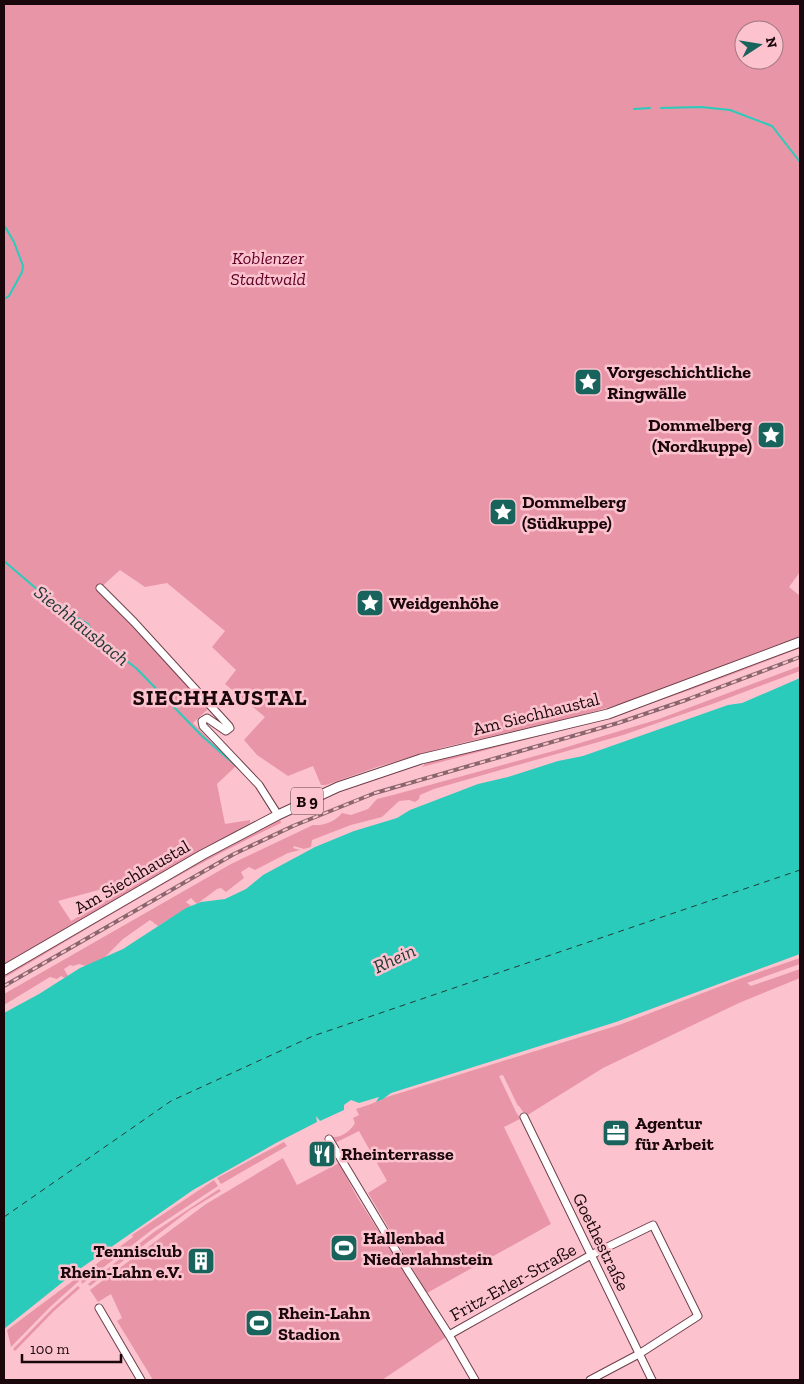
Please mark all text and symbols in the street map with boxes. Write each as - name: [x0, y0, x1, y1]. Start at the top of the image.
- north arrow: [734, 20, 784, 70]
- text: N: [762, 35, 781, 50]
- park label: Koblenzer Stadtwald: [230, 247, 306, 290]
- place label: Vorgeschichtliche Ringwälle: [607, 361, 751, 404]
- place icon: Vorgeschichtliche Ringwälle: [573, 367, 603, 397]
- place label: Dommelberg (Nordkuppe): [648, 414, 752, 457]
- place icon: Dommelberg (Nordkuppe): [756, 420, 786, 450]
- place label: Dommelberg (Südkuppe): [522, 491, 626, 534]
- place icon: Dommelberg (Südkuppe): [488, 497, 518, 527]
- water label: Siechhausbach: [30, 580, 134, 671]
- place icon: Weidgenhöhe: [355, 588, 385, 618]
- place label: Weidgenhöhe: [389, 592, 499, 614]
- district label: SIECHHAUSTAL: [132, 684, 308, 711]
- street label: Am Siechhaustal: [470, 688, 602, 740]
- road number: B 9: [291, 788, 323, 814]
- street label: Am Siechhaustal: [70, 835, 194, 919]
- water label: Rhein: [369, 939, 419, 978]
- place label: Agentur für Arbeit: [635, 1112, 715, 1155]
- office icon: Agentur für Arbeit: [601, 1118, 631, 1148]
- restaurant icon: Rheinterrasse: [307, 1139, 337, 1169]
- place label: Rheinterrasse: [341, 1143, 454, 1165]
- street label: Goethestraße: [568, 1189, 634, 1295]
- place label: Hallenbad Niederlahnstein: [363, 1227, 493, 1270]
- sports icon: Hallenbad Niederlahnstein: [329, 1233, 359, 1263]
- street label: Fritz-Erler-Straße: [446, 1238, 580, 1326]
- place label: Tennisclub Rhein-Lahn e.V.: [60, 1240, 182, 1283]
- building icon: Tennisclub Rhein-Lahn e.V.: [186, 1246, 216, 1276]
- place label: Rhein-Lahn Stadion: [278, 1302, 371, 1345]
- sports icon: Rhein-Lahn Stadion: [244, 1308, 274, 1338]
- scale bar: [22, 1332, 121, 1364]
- text: 100 m: [30, 1340, 69, 1358]

